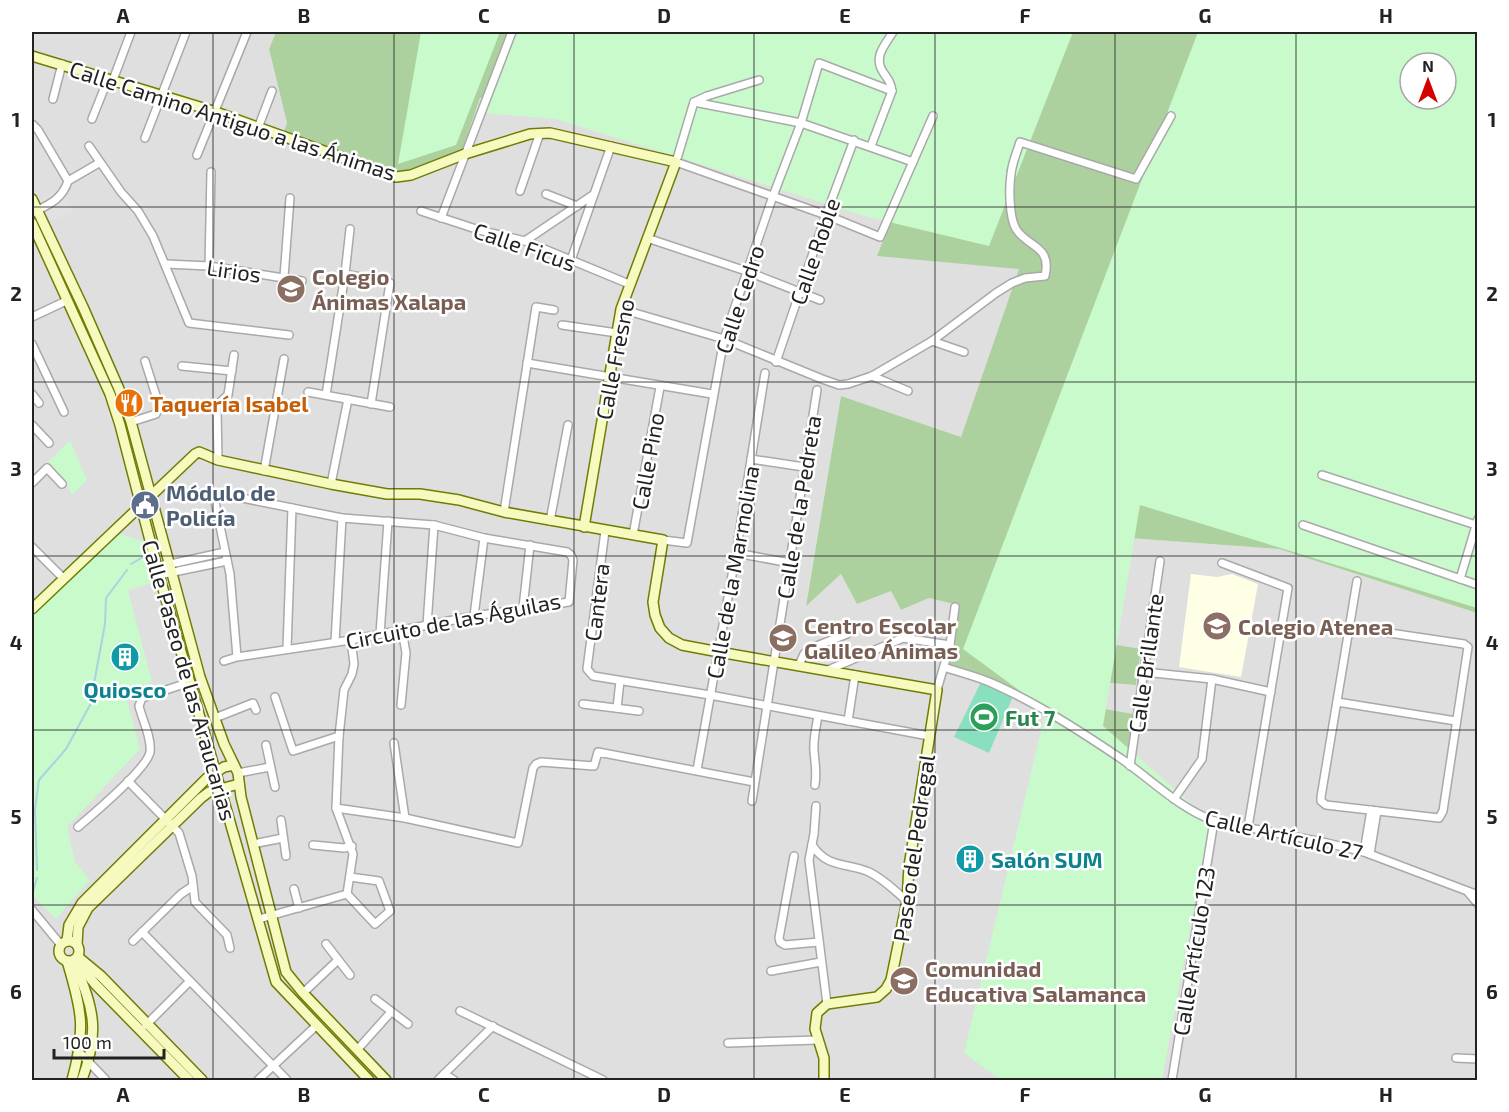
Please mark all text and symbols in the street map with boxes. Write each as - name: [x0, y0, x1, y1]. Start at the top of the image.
- text: A: [116, 3, 130, 27]
- text: B: [298, 3, 310, 27]
- text: C: [478, 3, 490, 27]
- text: D: [657, 3, 671, 27]
- text: E: [839, 3, 851, 27]
- text: F: [1019, 3, 1031, 27]
- text: G: [1199, 3, 1211, 27]
- text: H: [1379, 3, 1393, 27]
- north arrow: [1398, 51, 1458, 111]
- street label: Calle Camino Antiguo a las Ánimas: [67, 55, 399, 185]
- text: N: [1422, 56, 1434, 75]
- text: 1: [12, 107, 20, 131]
- text: 1: [1488, 107, 1496, 131]
- street label: Calle Roble: [784, 194, 844, 308]
- street label: Calle Ficus: [471, 216, 579, 276]
- street label: Calle Cedro: [709, 242, 769, 356]
- street label: Lirios: [205, 253, 263, 287]
- place label: Colegio Ánimas Xalapa: [312, 263, 466, 314]
- school or university icon: Colegio Ánimas Xalapa: [275, 273, 307, 305]
- text: 2: [10, 281, 22, 305]
- text: 2: [1486, 281, 1498, 305]
- street label: Calle Fresno: [590, 296, 638, 422]
- restaurant icon: Taquería Isabel: [113, 387, 145, 419]
- place label: Taquería Isabel: [150, 390, 309, 416]
- street label: Calle Pino: [626, 410, 668, 512]
- street label: Calle de la Pedreta: [771, 413, 825, 601]
- text: 3: [10, 456, 22, 480]
- text: 3: [1486, 456, 1498, 480]
- street label: Calle de la Marmolina: [700, 463, 764, 681]
- place label: Módulo de Policía: [166, 479, 276, 530]
- public building icon: Módulo de Policía: [129, 489, 161, 521]
- street label: Calle Paseo de las Araucarias: [137, 537, 243, 823]
- street label: Cantera: [578, 561, 614, 643]
- street label: Circuito de las Águilas: [343, 586, 563, 654]
- street label: Calle Brillante: [1122, 592, 1168, 734]
- school or university icon: Colegio Atenea: [1201, 610, 1233, 642]
- place label: Centro Escolar Galileo Ánimas: [804, 612, 958, 663]
- place label: Colegio Atenea: [1238, 613, 1393, 639]
- school or university icon: Centro Escolar Galileo Ánimas: [767, 622, 799, 654]
- text: 4: [10, 630, 23, 654]
- text: 4: [1486, 630, 1499, 654]
- building icon: Quiosco: [109, 641, 141, 673]
- place label: Quiosco: [84, 676, 166, 703]
- sports icon: Fut 7: [968, 701, 1000, 733]
- place label: Fut 7: [1005, 704, 1056, 730]
- street label: Paseo del Pedregal: [887, 752, 939, 943]
- street label: Calle Artículo 27: [1203, 803, 1365, 865]
- text: 5: [10, 804, 22, 828]
- text: 5: [1486, 804, 1498, 828]
- building icon: Salón SUM: [954, 843, 986, 875]
- place label: Salón SUM: [991, 846, 1103, 872]
- street label: Calle Artículo 123: [1167, 865, 1219, 1037]
- place label: Comunidad Educativa Salamanca: [925, 955, 1146, 1006]
- school or university icon: Comunidad Educativa Salamanca: [888, 965, 920, 997]
- text: 6: [10, 979, 22, 1003]
- text: 6: [1486, 979, 1498, 1003]
- scale bar: [54, 1022, 164, 1060]
- text: 100 m: [63, 1031, 112, 1053]
- text: A: [116, 1082, 130, 1106]
- text: B: [298, 1082, 310, 1106]
- text: C: [478, 1082, 490, 1106]
- text: D: [657, 1082, 671, 1106]
- text: E: [839, 1082, 851, 1106]
- text: F: [1019, 1082, 1031, 1106]
- text: G: [1199, 1082, 1211, 1106]
- text: H: [1379, 1082, 1393, 1106]

